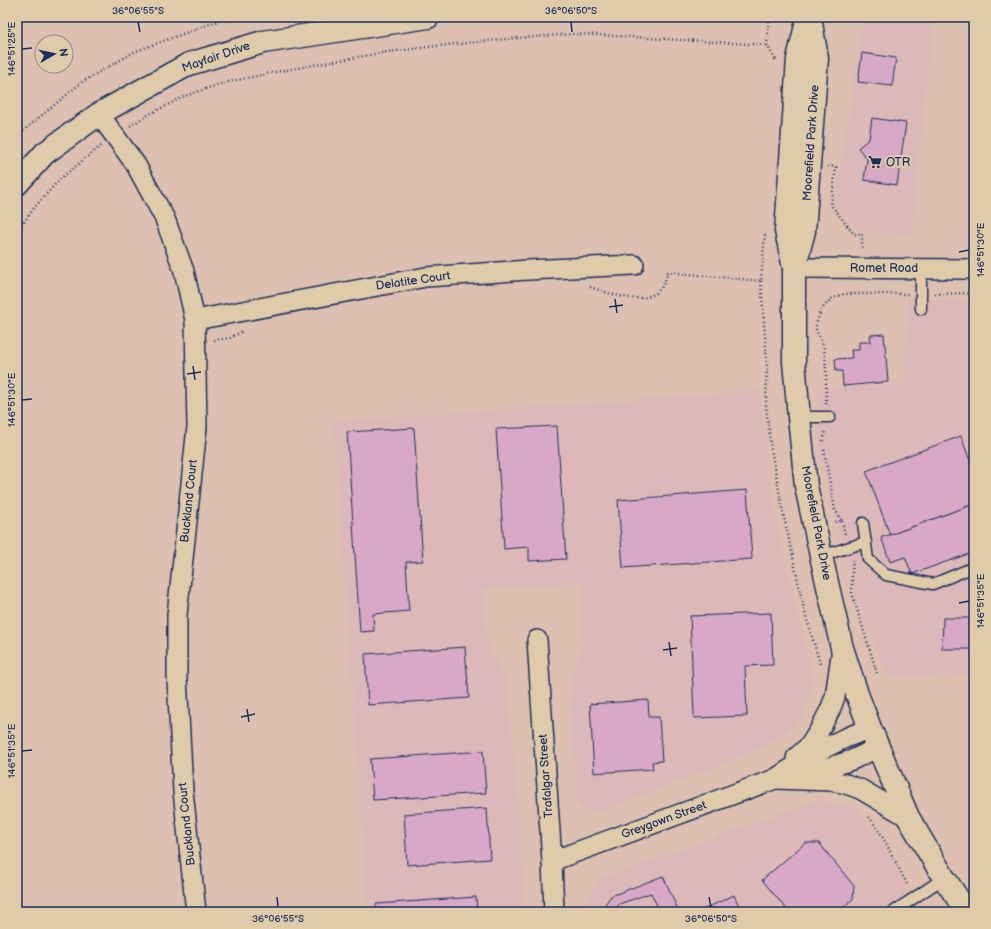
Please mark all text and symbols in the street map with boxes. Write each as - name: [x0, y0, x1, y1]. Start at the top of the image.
- text: 36°06'55"S: [112, 5, 164, 17]
- text: 36°06'50"S: [545, 5, 597, 17]
- text: 146°51'25"E: [6, 21, 18, 76]
- north arrow: [34, 34, 74, 74]
- street label: Mayfair Drive: [180, 38, 252, 76]
- text: N: [56, 47, 70, 58]
- street label: Moorefield Park Drive: [799, 84, 823, 202]
- supermarket icon: OTR: [867, 154, 883, 170]
- place label: OTR: [886, 155, 911, 170]
- text: 146°51'30"E: [975, 222, 987, 277]
- street label: Romet Road: [850, 261, 918, 276]
- street label: Delatite Court: [375, 268, 452, 294]
- text: 146°51'30"E: [6, 372, 18, 427]
- street label: Buckland Court: [177, 458, 201, 543]
- street label: Moorefield Park Drive: [798, 464, 834, 582]
- text: 146°51'35"E: [975, 573, 987, 628]
- text: 146°51'35"E: [6, 723, 18, 778]
- street label: Trafalgar Street: [536, 733, 556, 819]
- street label: Buckland Court: [175, 781, 199, 866]
- street label: Greygown Street: [619, 798, 709, 842]
- text: 36°06'55"S: [252, 913, 304, 925]
- text: 36°06'50"S: [685, 913, 737, 925]

